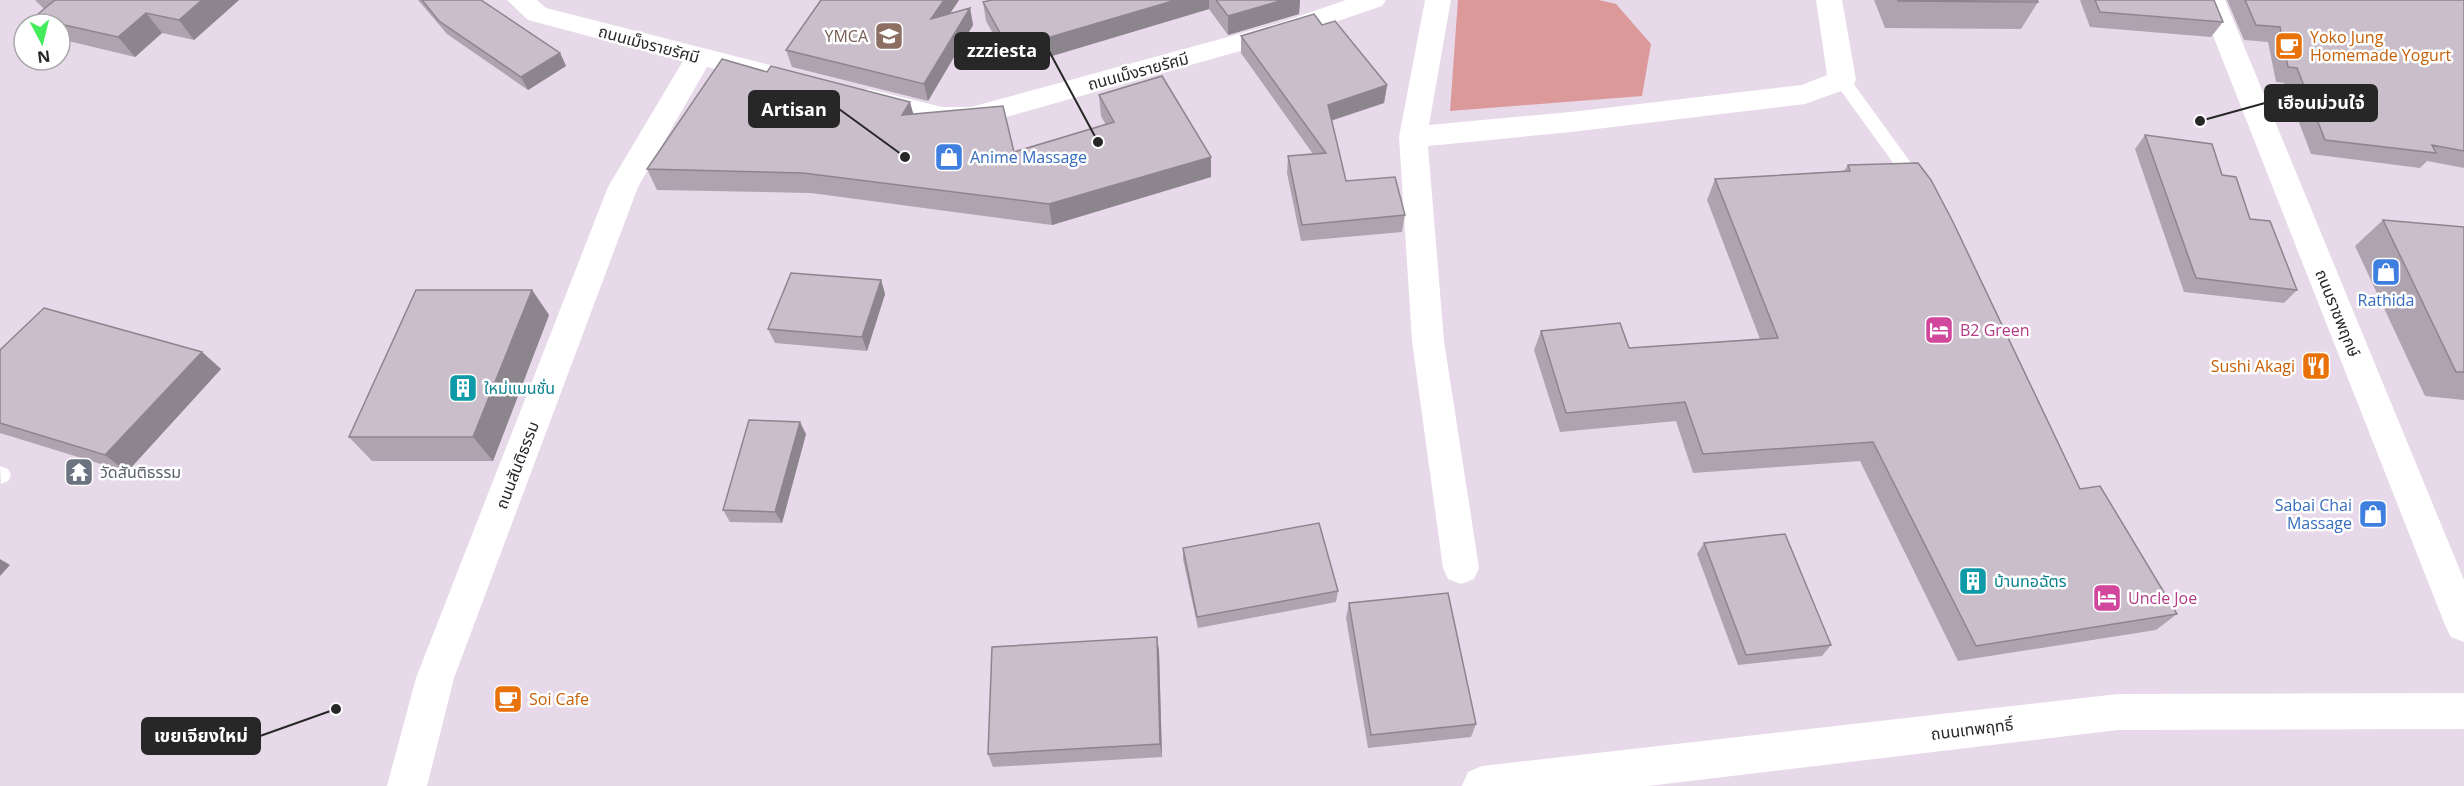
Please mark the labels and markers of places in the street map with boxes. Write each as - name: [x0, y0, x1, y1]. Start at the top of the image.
- school or university icon: YMCA: [873, 20, 905, 52]
- place label: YMCA: [824, 25, 869, 47]
- place label: Yoko Jung Homemade Yogurt: [2310, 26, 2451, 66]
- cafe icon: Yoko Jung Homemade Yogurt: [2273, 30, 2305, 62]
- callout: zzziesta: [955, 33, 1049, 69]
- callout: เฮือนม่วนใจ๋: [2265, 85, 2377, 121]
- callout: Artisan: [749, 91, 839, 127]
- shop icon: Anime Massage: [933, 141, 965, 173]
- place label: Anime Massage: [970, 146, 1087, 168]
- shop icon: Rathida: [2370, 256, 2402, 288]
- place label: Rathida: [2358, 289, 2415, 311]
- hotel icon: B2 Green: [1923, 314, 1955, 346]
- place label: B2 Green: [1960, 319, 2030, 341]
- restaurant icon: Sushi Akagi: [2300, 350, 2332, 382]
- place label: Sushi Akagi: [2211, 355, 2295, 377]
- building icon: ใหม่แมนชั่น: [447, 372, 479, 404]
- place label: ใหม่แมนชั่น: [484, 377, 555, 399]
- temple icon: วัดสันติธรรม: [63, 456, 95, 488]
- place label: วัดสันติธรรม: [100, 461, 181, 483]
- place label: Sabai Chai Massage: [2275, 494, 2352, 534]
- shop icon: Sabai Chai Massage: [2357, 498, 2389, 530]
- building icon: บ้านทอฉัตร: [1957, 565, 1989, 597]
- place label: บ้านทอฉัตร: [1994, 570, 2067, 592]
- hotel icon: Uncle Joe: [2091, 582, 2123, 614]
- place label: Uncle Joe: [2128, 587, 2197, 609]
- cafe icon: Soi Cafe: [492, 683, 524, 715]
- place label: Soi Cafe: [529, 688, 589, 710]
- callout: เขยเจียงใหม่: [142, 718, 260, 754]

